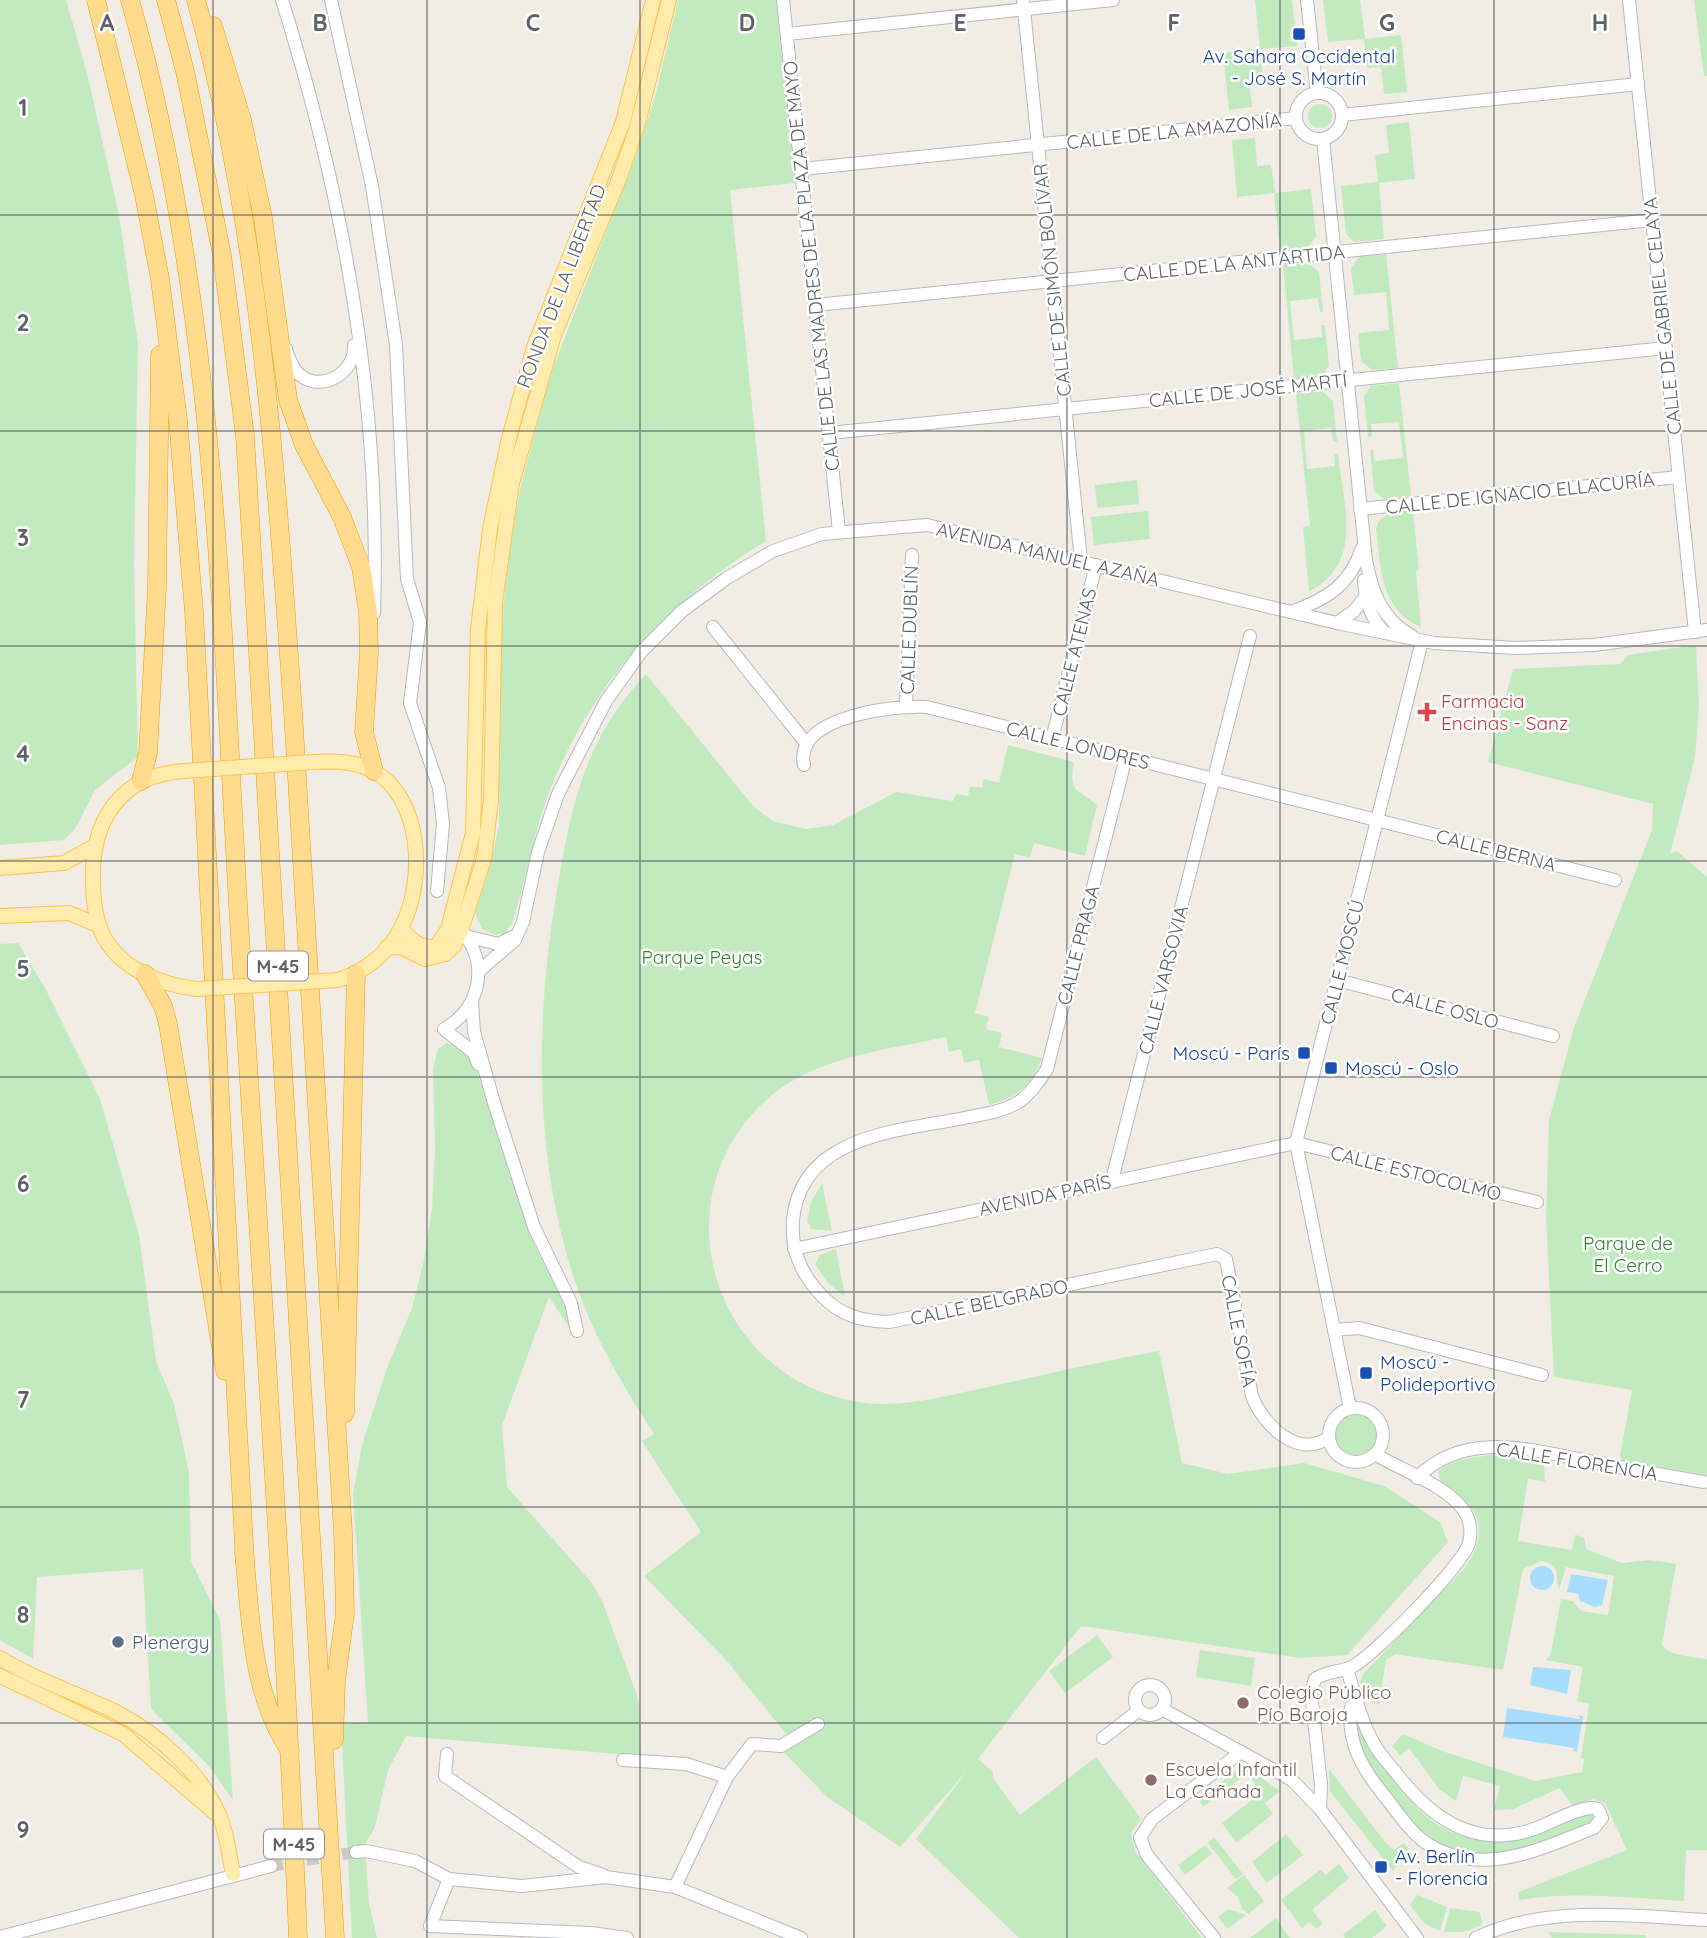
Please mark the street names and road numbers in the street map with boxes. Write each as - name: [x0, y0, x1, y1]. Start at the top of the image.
- street label: CALLE DE LAS MADRES DE LA PLAZA DE MAYO: [778, 60, 844, 472]
- street label: CALLE DE LA AMAZONÍA: [1065, 108, 1283, 154]
- street label: CALLE DE SIMÓN BOLÍVAR: [1028, 162, 1076, 398]
- street label: RONDA DE LA LIBERTAD: [511, 181, 611, 391]
- street label: CALLE DE GABRIEL CELAYA: [1638, 196, 1686, 436]
- street label: CALLE DE LA ANTÁRTIDA: [1122, 239, 1346, 287]
- street label: CALLE DE JOSÉ MARTÍ: [1148, 368, 1350, 412]
- street label: CALLE DE IGNACIO ELLACURÍA: [1384, 467, 1656, 519]
- street label: AVENIDA MANUEL AZAÑA: [934, 517, 1162, 591]
- street label: CALLE DUBLÍN: [895, 565, 923, 695]
- street label: CALLE ATENAS: [1046, 585, 1102, 719]
- street label: CALLE LONDRES: [1004, 716, 1152, 774]
- street label: CALLE BERNA: [1433, 823, 1559, 877]
- street label: CALLE PRAGA: [1052, 883, 1104, 1007]
- street label: CALLE MOSCÚ: [1315, 897, 1369, 1027]
- street label: CALLE VARSOVIA: [1133, 903, 1193, 1057]
- road number: M-45: [248, 951, 308, 981]
- street label: CALLE OSLO: [1388, 982, 1502, 1034]
- street label: CALLE ESTOCOLMO: [1328, 1140, 1504, 1206]
- street label: AVENIDA PARÍS: [977, 1169, 1113, 1221]
- street label: CALLE SOFÍA: [1216, 1273, 1262, 1389]
- street label: CALLE BELGRADO: [908, 1274, 1070, 1330]
- street label: CALLE FLORENCIA: [1495, 1436, 1659, 1486]
- road number: M-45: [264, 1830, 324, 1858]

